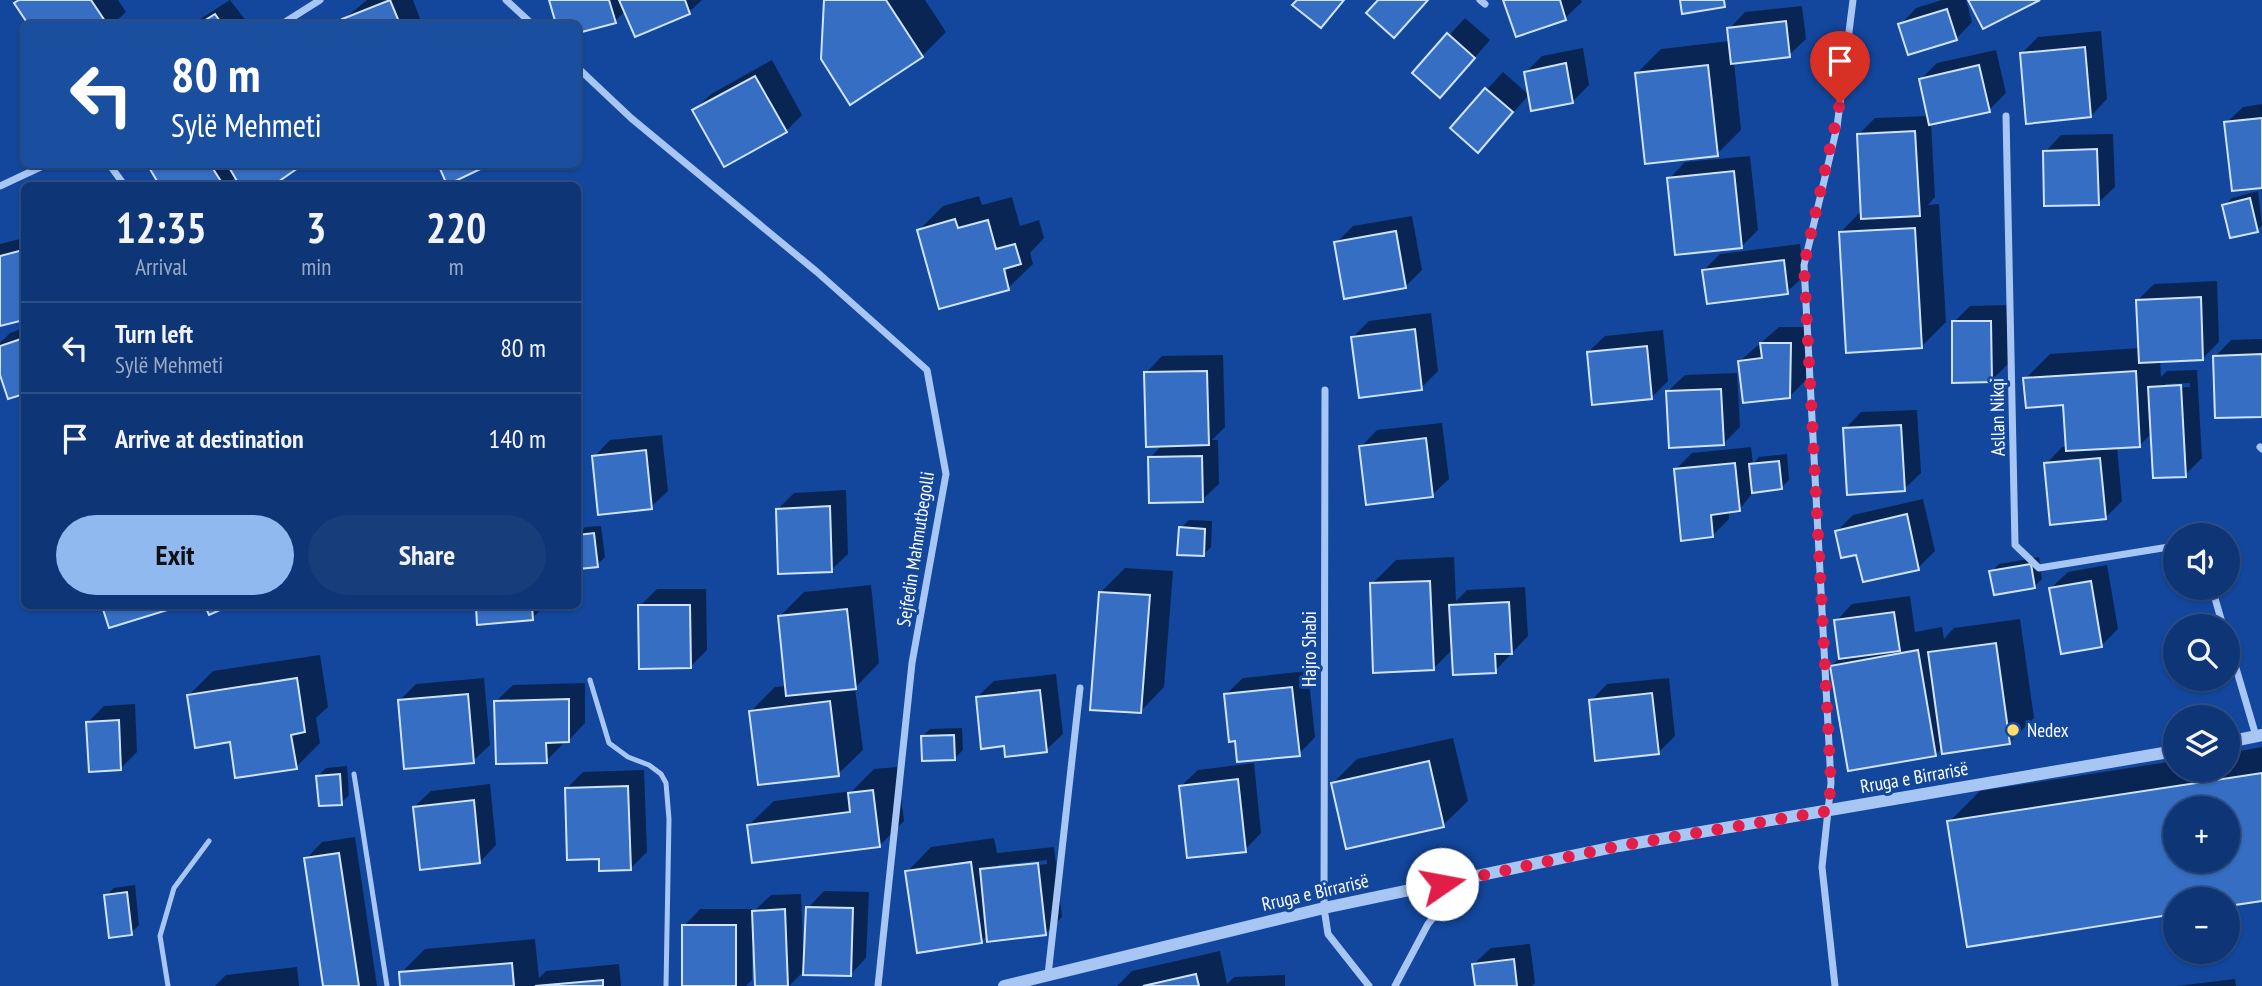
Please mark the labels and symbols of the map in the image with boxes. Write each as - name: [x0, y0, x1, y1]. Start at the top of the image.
- pin: [1810, 31, 1870, 103]
- street label: Asllan Nikqi: [1984, 378, 2010, 456]
- street label: Sejfedin Mahmutbegolli: [891, 470, 939, 628]
- street label: Hajro Shabi: [1297, 611, 1321, 687]
- place label: Nedex: [2027, 718, 2069, 742]
- marker: Nedex: [2005, 722, 2021, 738]
- street label: Rruga e Birrarisë: [1858, 756, 1970, 798]
- position arrow: [1405, 847, 1479, 921]
- street label: Rruga e Birrarisë: [1259, 868, 1371, 916]

